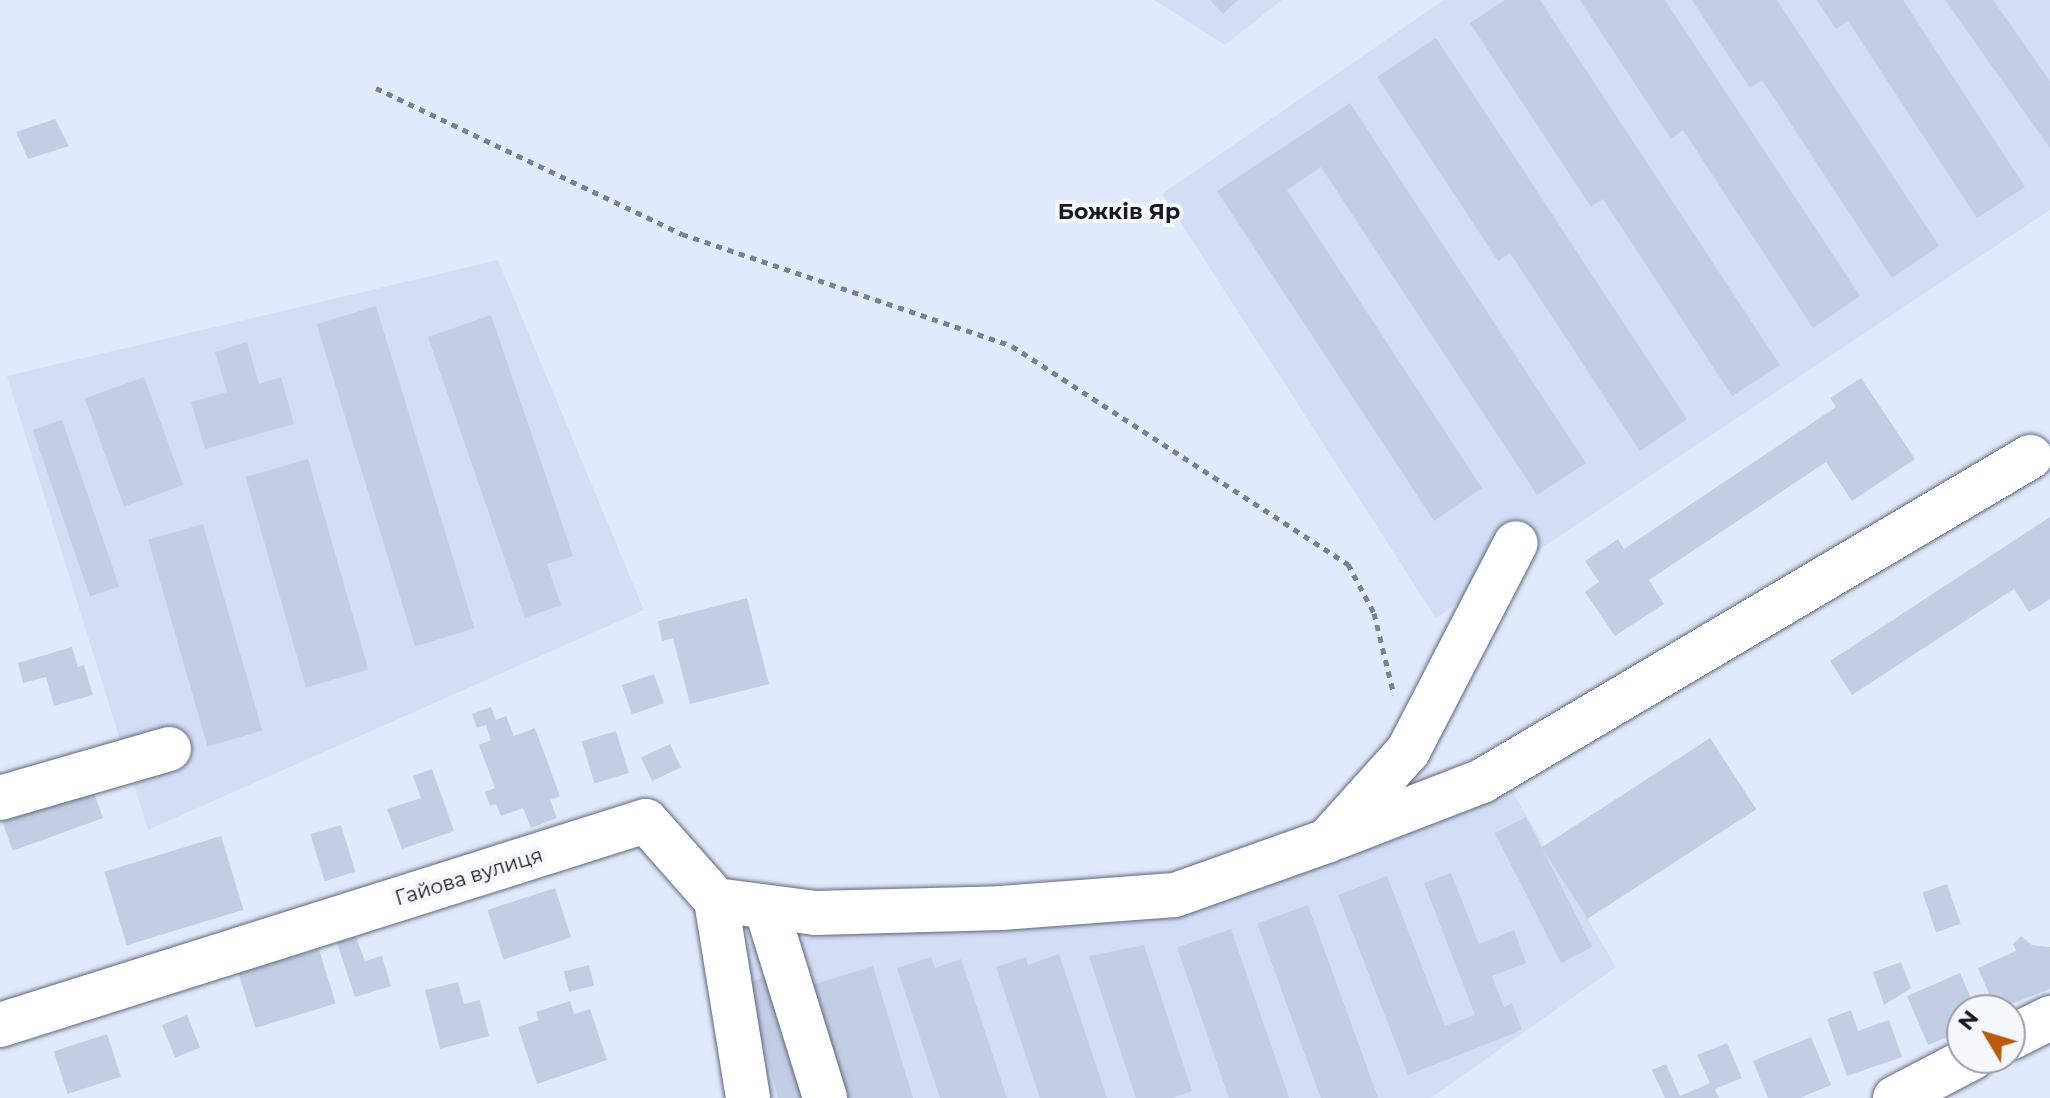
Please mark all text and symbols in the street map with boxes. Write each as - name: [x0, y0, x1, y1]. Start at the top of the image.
- district label: Божків Яр: [1058, 199, 1180, 225]
- street label: Гайова вулиця: [392, 843, 546, 911]
- north arrow: [1946, 994, 2026, 1074]
- text: N: [1952, 1005, 1984, 1035]

